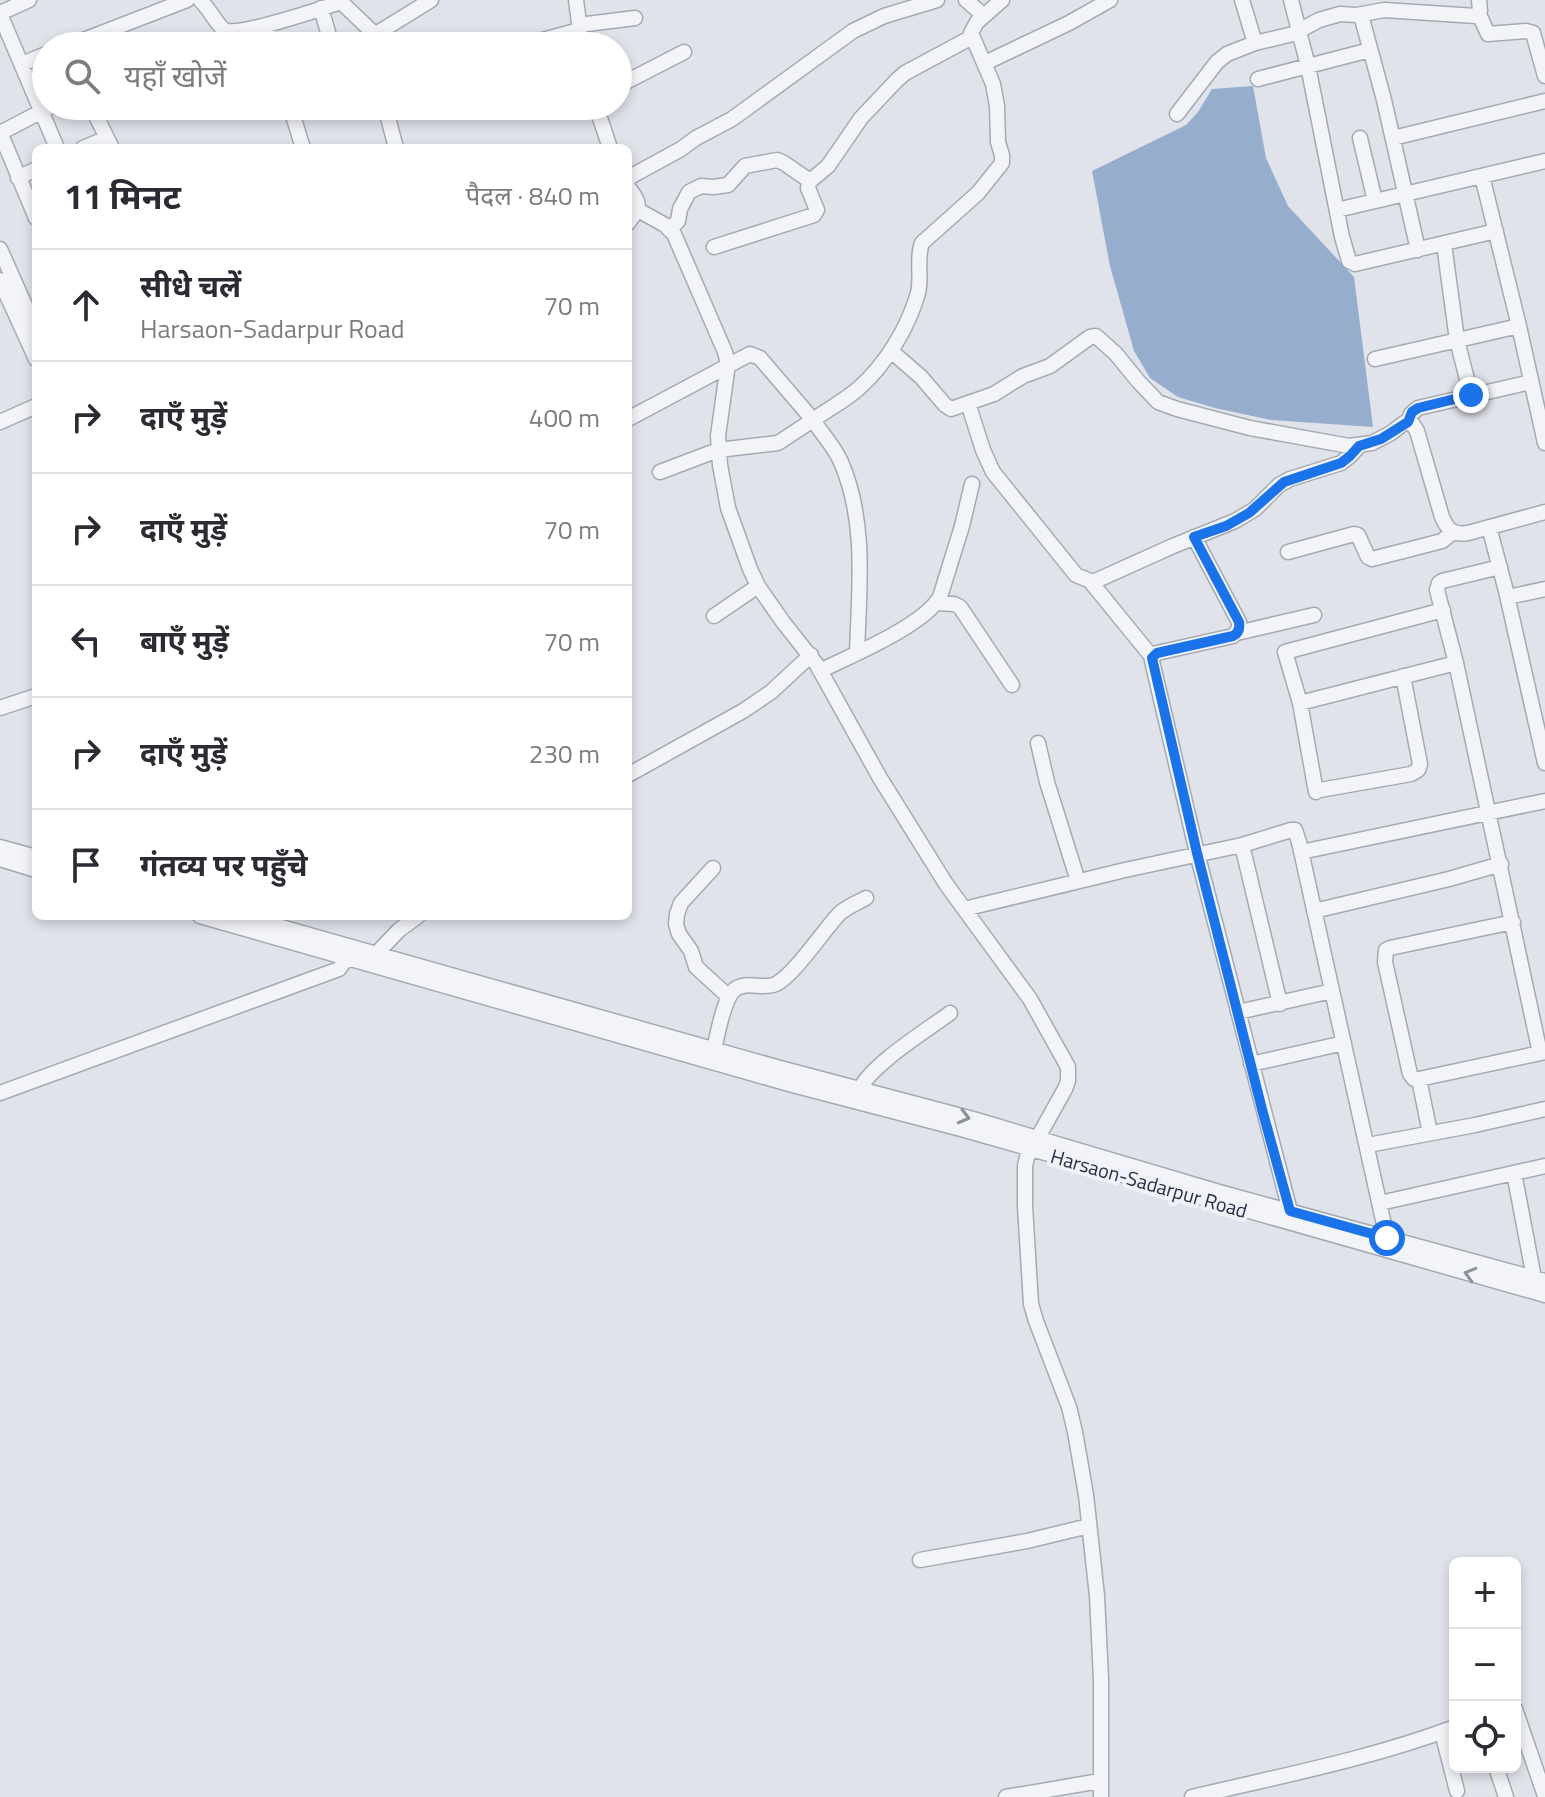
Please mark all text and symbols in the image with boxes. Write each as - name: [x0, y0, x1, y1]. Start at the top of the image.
- search box: [32, 32, 632, 120]
- text: यहाँ खोजें: [124, 53, 226, 99]
- icon: search: [60, 54, 104, 98]
- text: 11 मिनट: [64, 170, 181, 222]
- text: पैदल · 840 m: [466, 176, 600, 215]
- text: सीधे चलें: [140, 263, 241, 309]
- icon: ahead: [64, 283, 108, 327]
- text: 70 m: [543, 286, 600, 325]
- text: Harsaon-Sadarpur Road: [140, 309, 404, 348]
- route end: [1453, 377, 1489, 413]
- text: दाएँ मुड़ें: [140, 394, 227, 440]
- icon: right: [64, 395, 108, 439]
- text: 400 m: [529, 398, 600, 437]
- text: दाएँ मुड़ें: [140, 506, 227, 552]
- icon: right: [64, 507, 108, 551]
- text: 70 m: [543, 510, 600, 549]
- text: बाएँ मुड़ें: [140, 618, 229, 664]
- icon: left: [64, 619, 108, 663]
- text: 70 m: [543, 622, 600, 661]
- text: दाएँ मुड़ें: [140, 730, 227, 776]
- icon: right: [64, 731, 108, 775]
- text: 230 m: [529, 734, 600, 773]
- text: गंतव्य पर पहुँचे: [140, 842, 307, 888]
- icon: arrive: [64, 843, 108, 887]
- one-way arrow: [957, 1107, 971, 1124]
- street label: Harsaon-Sadarpur Road: [1047, 1140, 1251, 1226]
- route start: [1369, 1220, 1405, 1256]
- one-way arrow: [1463, 1267, 1477, 1283]
- map controls: [1449, 1557, 1521, 1773]
- button: +: [1449, 1557, 1521, 1629]
- button: −: [1449, 1629, 1521, 1701]
- button: locate: [1449, 1701, 1521, 1773]

